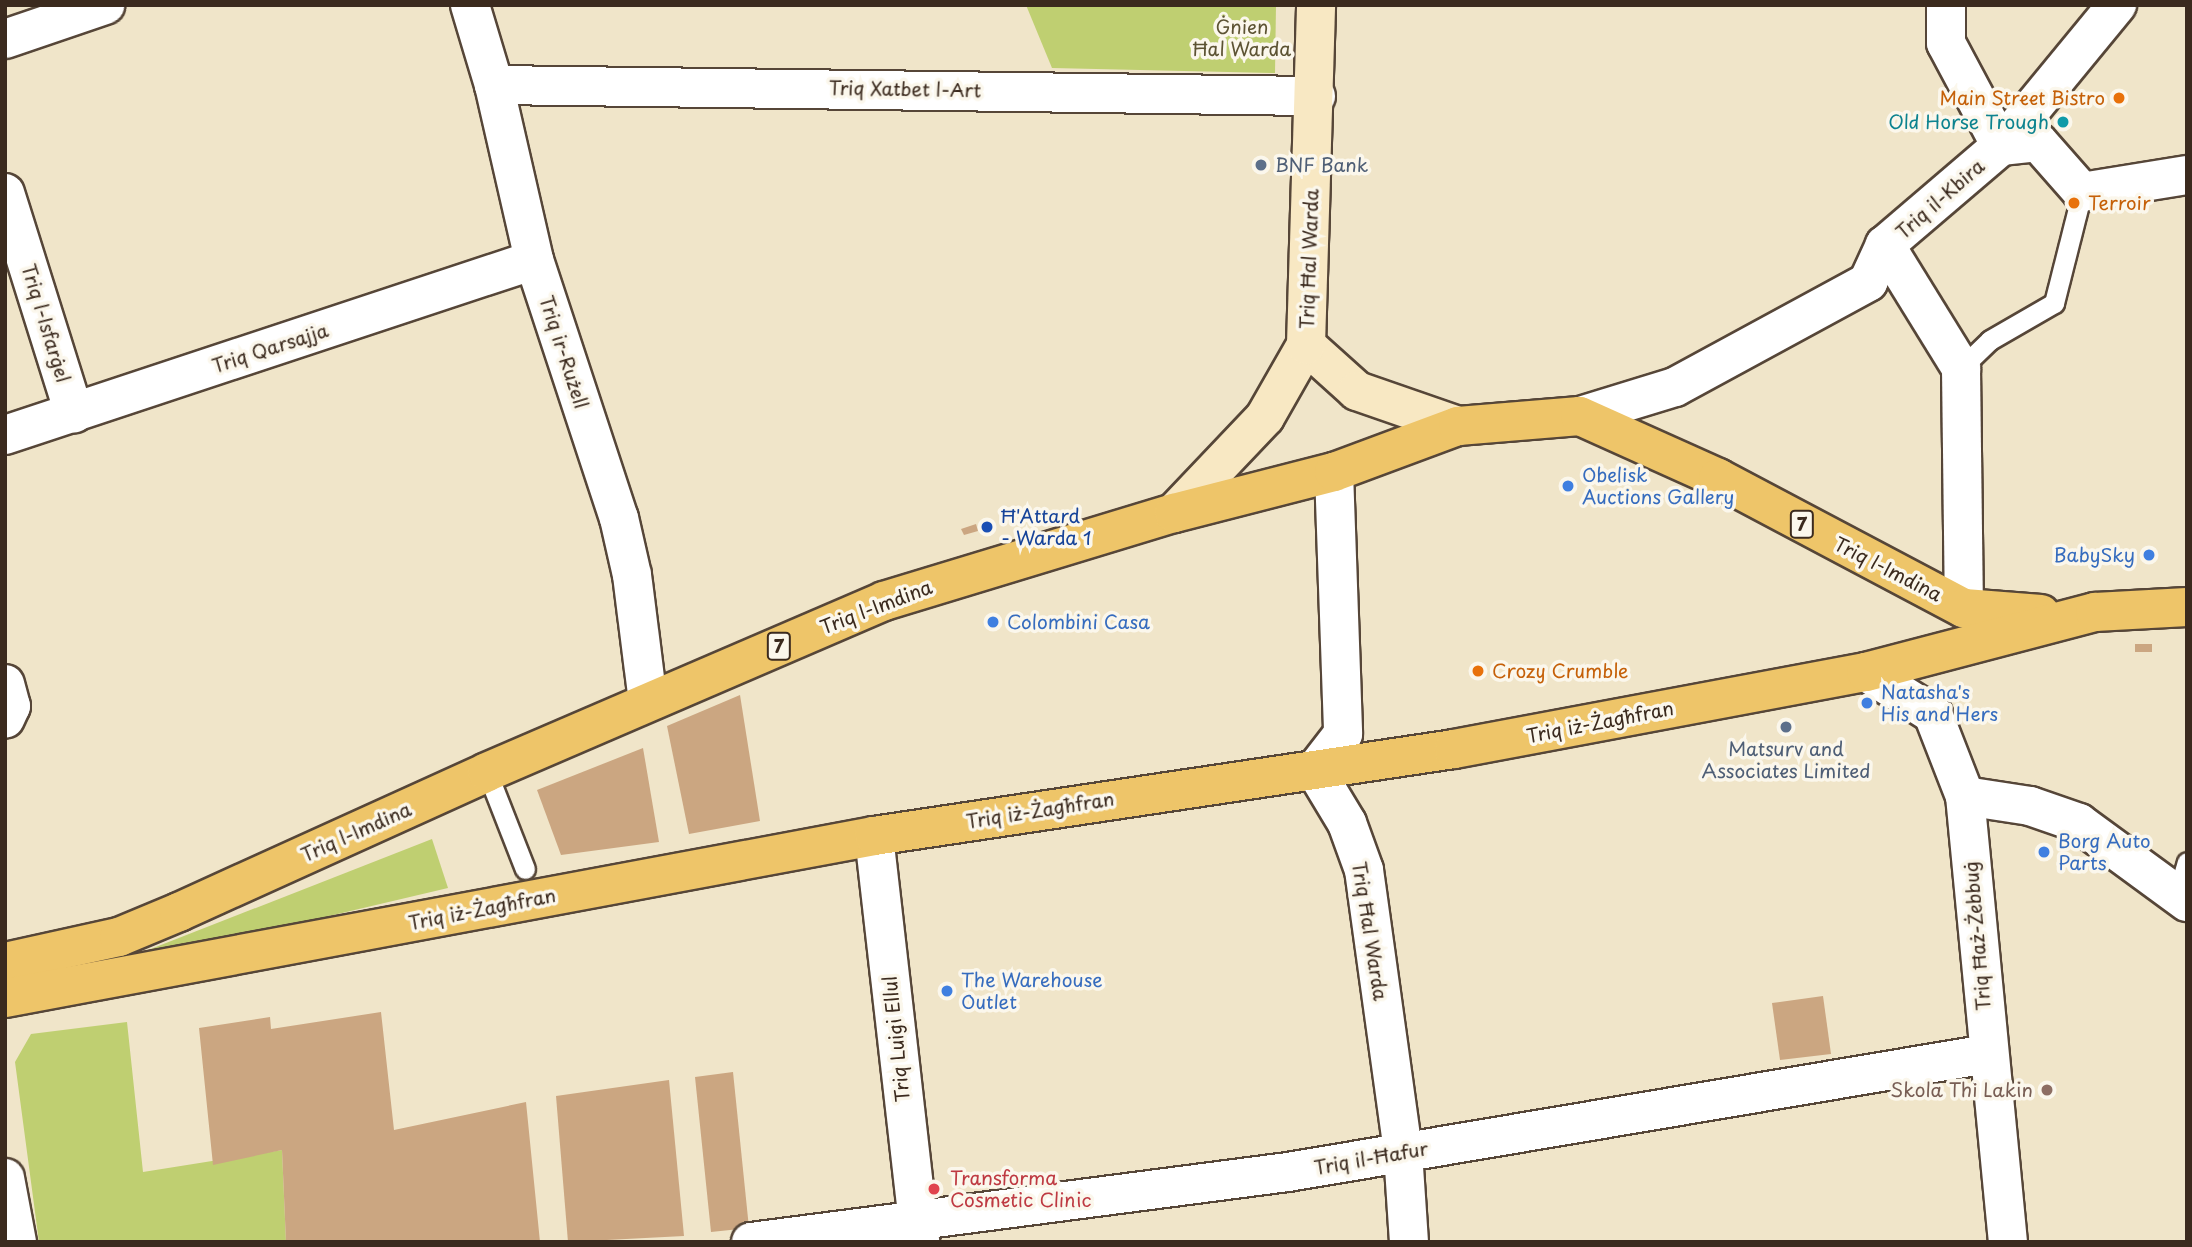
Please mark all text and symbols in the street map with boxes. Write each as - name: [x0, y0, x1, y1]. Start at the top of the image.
- park label: Ġnien Ħal Warda: [1193, 16, 1291, 60]
- street label: Triq Xatbet l-Art: [828, 76, 982, 102]
- place label: Main Street Bistro: [1936, 87, 2105, 109]
- marker: Main Street Bistro: [2111, 90, 2127, 106]
- place label: Old Horse Trough: [1889, 111, 2049, 133]
- marker: Old Horse Trough: [2055, 114, 2071, 130]
- place label: BNF Bank: [1275, 154, 1367, 176]
- street label: Triq il-Kbira: [1891, 154, 1989, 244]
- marker: BNF Bank: [1253, 157, 1269, 173]
- street label: Triq Ħal Warda: [1295, 188, 1323, 330]
- place label: Terroir: [2088, 192, 2150, 214]
- marker: Terroir: [2066, 195, 2082, 211]
- street label: Triq l-Isfarġel: [17, 261, 75, 385]
- street label: Triq ir-Rużell: [535, 292, 593, 412]
- street label: Triq Qarsajja: [208, 318, 332, 378]
- place label: Obelisk Auctions Gallery: [1582, 464, 1735, 508]
- marker: Obelisk Auctions Gallery: [1560, 478, 1576, 494]
- place label: Ħ'Attard - Warda 1: [1001, 505, 1092, 549]
- road number: 7: [1790, 510, 1814, 538]
- marker: Ħ'Attard - Warda 1: [979, 519, 995, 535]
- street label: Triq l-Imdina: [1830, 532, 1946, 606]
- place label: BabySky: [2054, 544, 2135, 566]
- marker: BabySky: [2141, 547, 2157, 563]
- street label: Triq l-Imdina: [816, 575, 936, 639]
- place label: Colombini Casa: [1007, 611, 1150, 633]
- marker: Colombini Casa: [985, 614, 1001, 630]
- road number: 7: [767, 632, 791, 660]
- place label: Crozy Crumble: [1492, 660, 1629, 682]
- marker: Crozy Crumble: [1470, 663, 1486, 679]
- place label: Natasha's His and Hers: [1881, 681, 1999, 725]
- marker: Natasha's His and Hers: [1859, 695, 1875, 711]
- street label: Triq iż-Żagħfran: [1524, 697, 1676, 747]
- marker: Matsurv and Associates Limited: [1778, 719, 1794, 735]
- place label: Matsurv and Associates Limited: [1701, 738, 1871, 782]
- street label: Triq iż-Żagħfran: [964, 787, 1116, 833]
- street label: Triq l-Imdina: [297, 797, 415, 867]
- place label: Borg Auto Parts: [2058, 830, 2151, 874]
- marker: Borg Auto Parts: [2036, 844, 2052, 860]
- street label: Triq Ħal Warda: [1348, 860, 1392, 1002]
- street label: Triq Ħaż-Żebbuġ: [1959, 860, 1995, 1012]
- street label: Triq iż-Żagħfran: [406, 884, 558, 934]
- place label: The Warehouse Outlet: [961, 969, 1102, 1013]
- street label: Triq Luigi Ellul: [878, 974, 914, 1104]
- marker: The Warehouse Outlet: [939, 983, 955, 999]
- place label: Skola Thi Lakin: [1890, 1079, 2033, 1101]
- marker: Skola Thi Lakin: [2039, 1082, 2055, 1098]
- street label: Triq il-Ħafur: [1312, 1137, 1430, 1179]
- place label: Transforma Cosmetic Clinic: [950, 1167, 1090, 1211]
- marker: Transforma Cosmetic Clinic: [924, 1179, 944, 1199]

